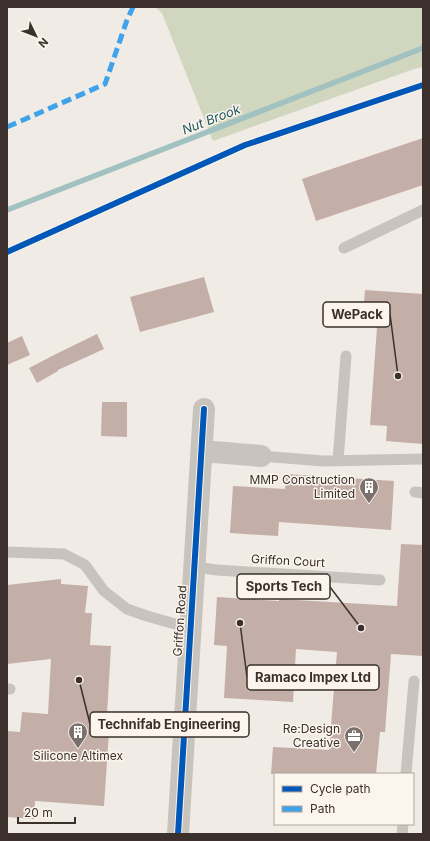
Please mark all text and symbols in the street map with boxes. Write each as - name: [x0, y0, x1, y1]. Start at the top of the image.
- north arrow: [16, 16, 56, 56]
- text: N: [35, 35, 51, 51]
- water label: Nut Brook: [179, 100, 243, 137]
- callout: WePack: [323, 302, 390, 327]
- text: WePack: [331, 306, 383, 322]
- place label: MMP Construction Limited: [249, 472, 355, 501]
- building icon: MMP Construction Limited: [358, 476, 380, 504]
- street label: Griffon Court: [251, 551, 325, 570]
- callout: Sports Tech: [237, 574, 330, 599]
- text: Sports Tech: [246, 578, 322, 594]
- street label: Griffon Road: [170, 585, 189, 657]
- callout: Ramaco Impex Ltd: [247, 665, 379, 690]
- text: Ramaco Impex Ltd: [255, 669, 371, 685]
- callout: Technifab Engineering: [90, 712, 249, 737]
- text: Technifab Engineering: [97, 716, 241, 732]
- building icon: Silicone Altimex: [67, 721, 89, 749]
- place label: Re:Design Creative: [283, 721, 340, 750]
- office icon: Re:Design Creative: [343, 725, 365, 753]
- place label: Silicone Altimex: [33, 748, 123, 763]
- legend: [274, 773, 414, 825]
- text: Cycle path: [310, 781, 371, 796]
- scale bar: [18, 799, 75, 825]
- text: Path: [310, 801, 335, 816]
- text: 20 m: [24, 805, 53, 820]

